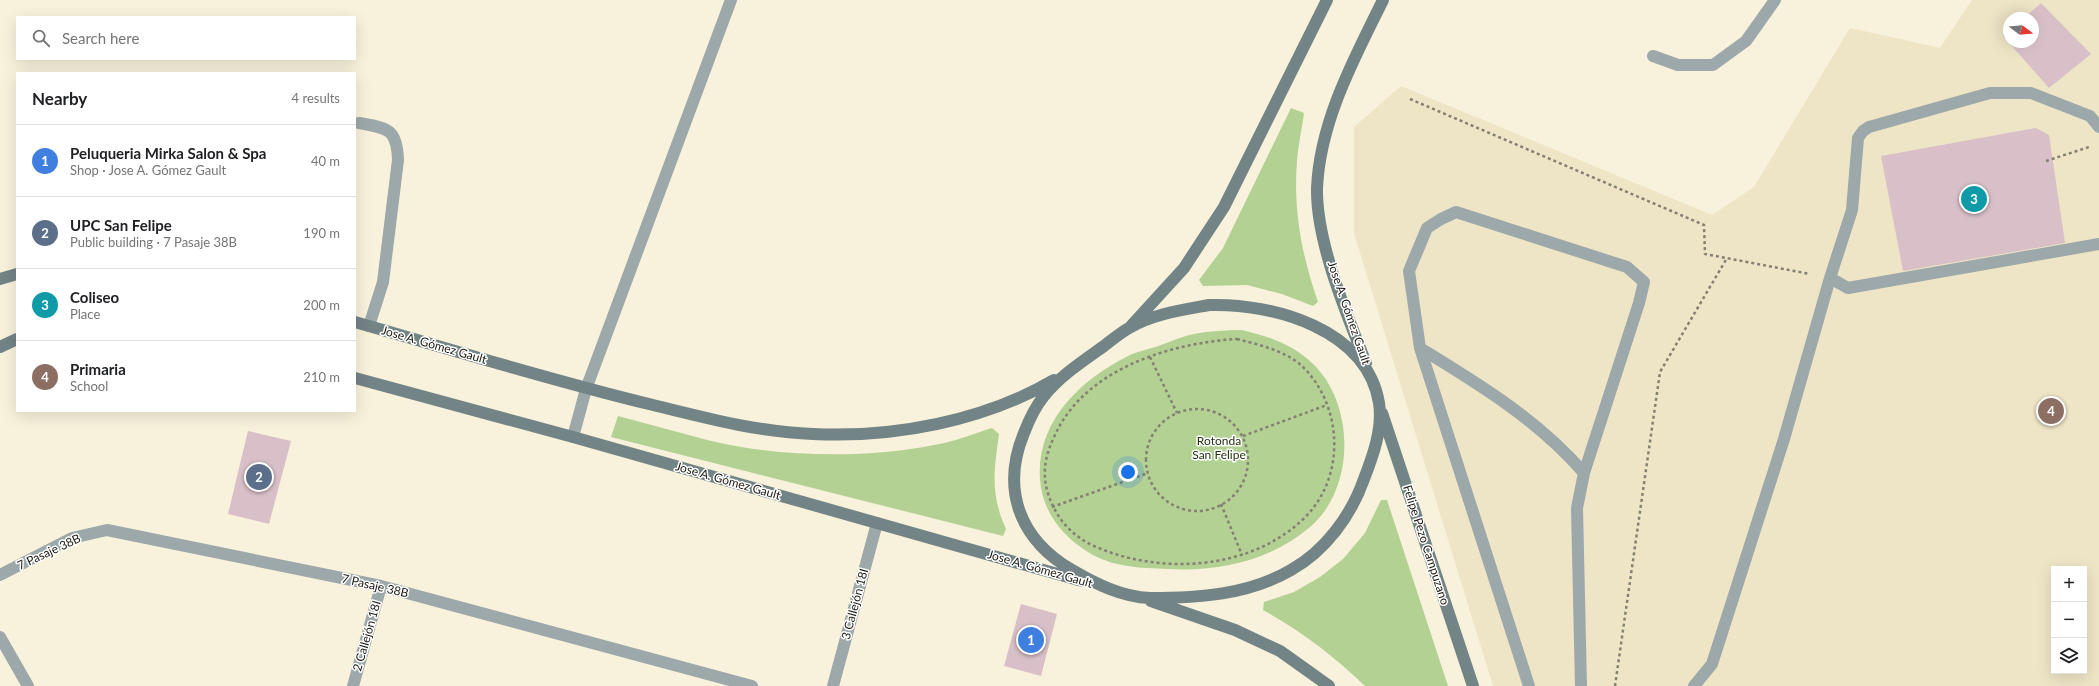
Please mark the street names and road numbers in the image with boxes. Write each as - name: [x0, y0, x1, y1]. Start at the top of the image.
- street label: Jose A. Gómez Gault: [1325, 259, 1374, 367]
- street label: Jose A. Gómez Gault: [380, 322, 489, 367]
- street label: Jose A. Gómez Gault: [674, 458, 783, 503]
- street label: Felipe Pezo Campuzano: [1400, 483, 1453, 607]
- street label: 7 Pasaje 38B: [15, 530, 83, 573]
- street label: Jose A. Gómez Gault: [986, 546, 1095, 591]
- street label: 3 Callejón 18I: [838, 567, 871, 641]
- street label: 7 Pasaje 38B: [340, 571, 410, 601]
- street label: 2 Callejón 18I: [349, 599, 384, 673]

